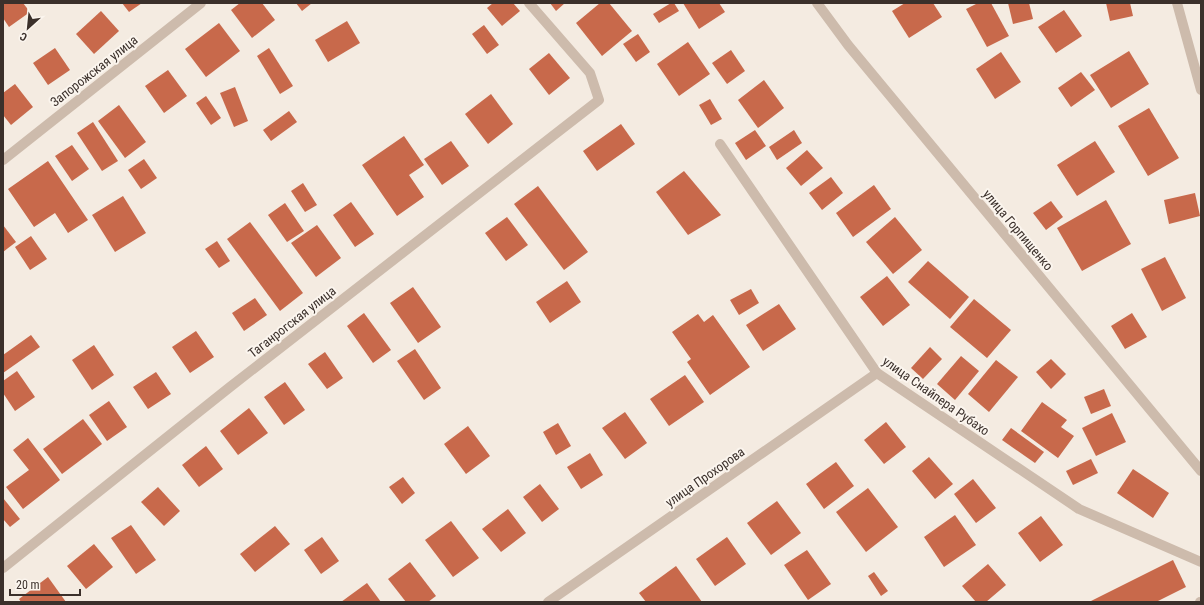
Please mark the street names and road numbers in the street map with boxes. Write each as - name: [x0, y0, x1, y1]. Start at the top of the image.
- street label: Запорожская улица: [47, 32, 141, 110]
- street label: улица Горпищенко: [980, 187, 1056, 273]
- street label: Таганрогская улица: [245, 283, 339, 361]
- street label: улица Снайпера Рубахо: [880, 353, 992, 439]
- street label: улица Прохорова: [663, 444, 747, 510]

